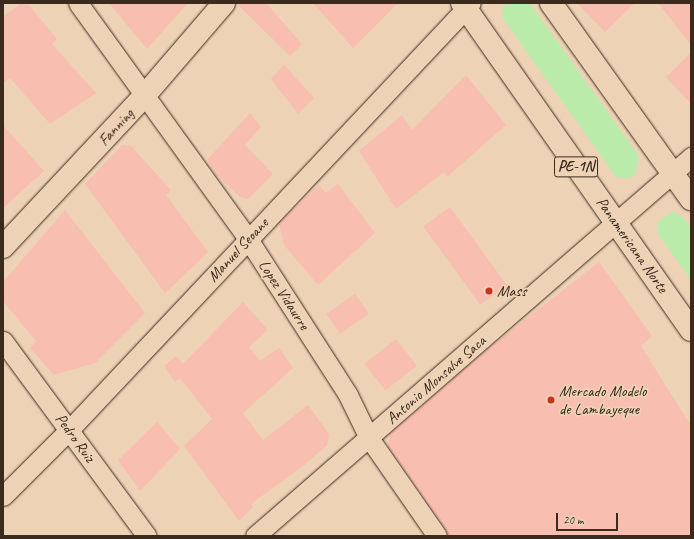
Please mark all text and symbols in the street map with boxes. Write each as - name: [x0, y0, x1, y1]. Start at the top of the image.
- street label: Fanning: [94, 104, 138, 150]
- road number: PE-1N: [554, 154, 598, 180]
- street label: Panamericana Norte: [592, 193, 672, 297]
- street label: Manuel Seoane: [203, 214, 273, 286]
- street label: Lopez Vidaurre: [254, 257, 314, 333]
- place label: Mass: [497, 281, 526, 301]
- marker: Mass: [484, 286, 494, 296]
- street label: Antonio Monsalve Saca: [382, 332, 490, 428]
- place label: Mercado Modelo de Lambayeque: [559, 381, 646, 419]
- marker: Mercado Modelo de Lambayeque: [546, 395, 556, 405]
- street label: Pedro Ruiz: [51, 410, 99, 466]
- scale bar: [558, 505, 620, 531]
- text: 20 m: [563, 512, 583, 528]

